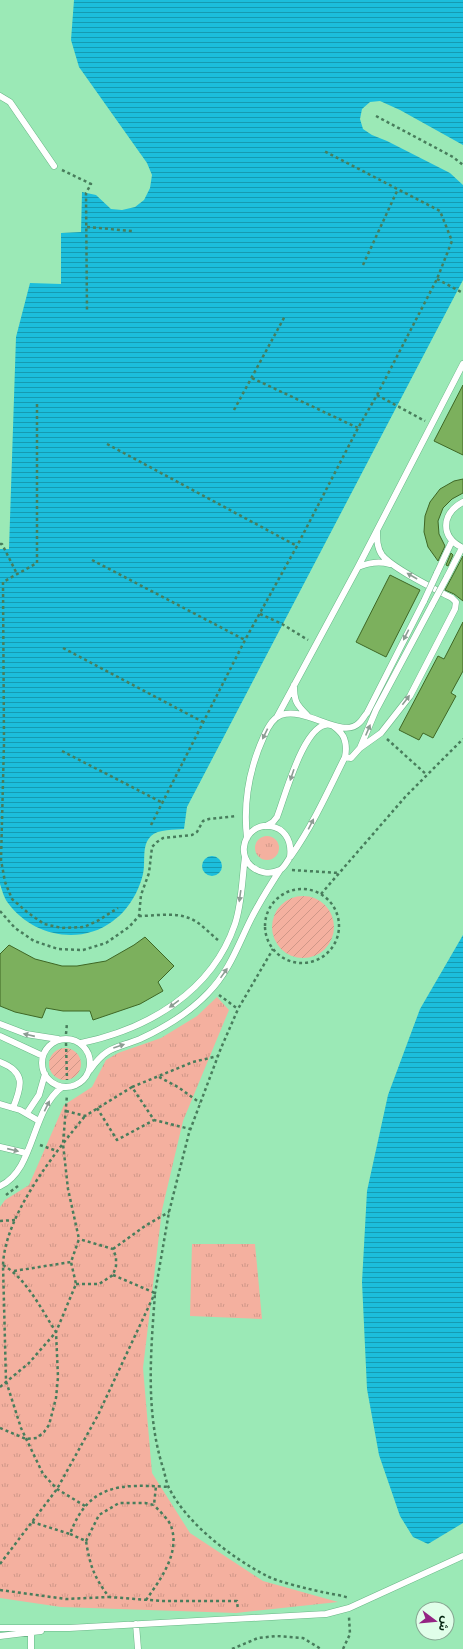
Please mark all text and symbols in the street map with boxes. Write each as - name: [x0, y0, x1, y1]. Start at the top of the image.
- one-way arrow: [406, 572, 418, 579]
- one-way arrow: [403, 630, 409, 641]
- one-way arrow: [402, 695, 410, 705]
- one-way arrow: [365, 724, 371, 736]
- one-way arrow: [262, 729, 268, 740]
- one-way arrow: [289, 769, 295, 781]
- one-way arrow: [308, 819, 315, 830]
- one-way arrow: [237, 890, 243, 902]
- one-way arrow: [220, 968, 228, 979]
- one-way arrow: [169, 1000, 180, 1008]
- one-way arrow: [23, 1031, 35, 1037]
- one-way arrow: [113, 1043, 125, 1049]
- one-way arrow: [43, 1100, 50, 1112]
- one-way arrow: [7, 1147, 19, 1153]
- north arrow: [415, 1601, 455, 1641]
- text: ش: [435, 1614, 454, 1633]

